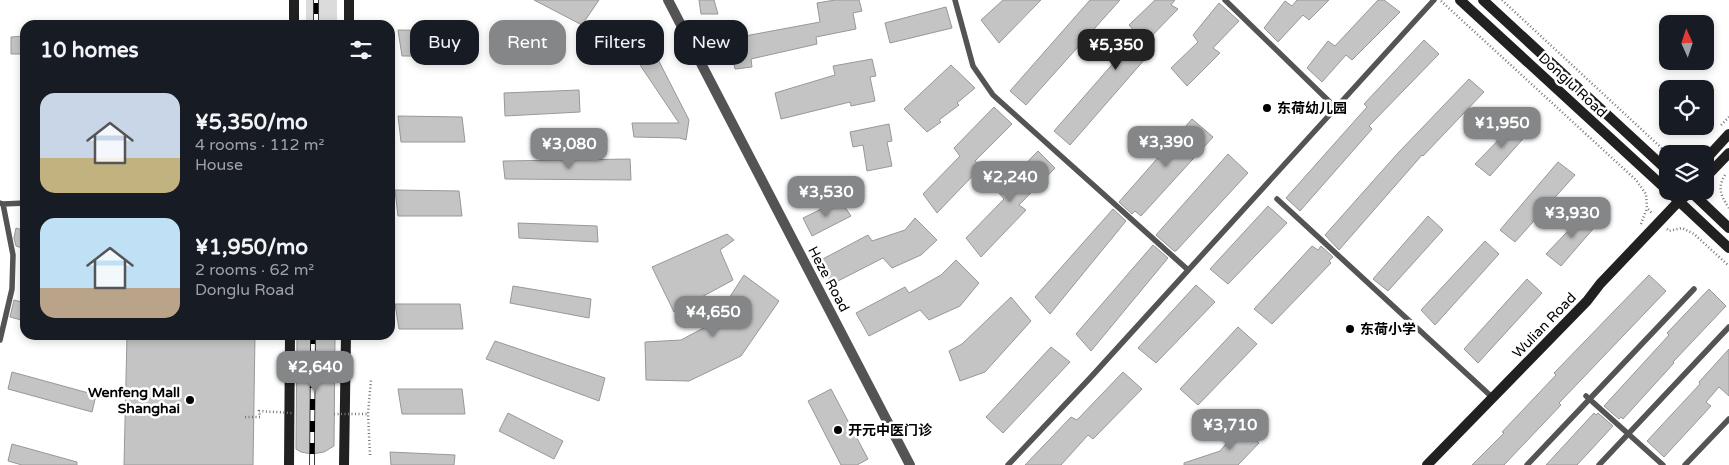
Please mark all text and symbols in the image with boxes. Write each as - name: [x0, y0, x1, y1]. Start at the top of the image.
- north arrow: [1659, 15, 1714, 70]
- map controls: [1659, 15, 1714, 200]
- chip: Buy: [410, 20, 479, 65]
- chip: Rent: [489, 20, 566, 65]
- chip: Filters: [576, 20, 664, 65]
- chip: New: [674, 20, 748, 65]
- pin: ¥5,350: [1075, 28, 1157, 71]
- text: ¥5,350: [1089, 35, 1143, 55]
- icon: filters: [347, 36, 375, 64]
- text: 10 homes: [40, 38, 139, 63]
- street label: Donglu Road: [1535, 49, 1610, 121]
- button: locate: [1659, 80, 1714, 135]
- place label: 东荷幼儿园: [1277, 100, 1347, 117]
- marker: 东荷幼儿园: [1261, 102, 1273, 114]
- pin: ¥1,950: [1461, 106, 1543, 149]
- text: ¥5,350/mo: [195, 110, 308, 135]
- icon: home: [80, 113, 140, 173]
- text: ¥1,950: [1475, 113, 1529, 133]
- pin: ¥3,390: [1125, 126, 1207, 168]
- pin: ¥3,080: [528, 128, 610, 170]
- text: ¥3,390: [1139, 132, 1193, 152]
- text: ¥3,080: [542, 134, 596, 154]
- text: 4 rooms · 112 m²: [195, 135, 324, 155]
- button: layers: [1659, 145, 1714, 200]
- text: House: [195, 155, 243, 175]
- pin: ¥2,240: [969, 160, 1051, 203]
- text: ¥2,240: [983, 167, 1037, 187]
- pin: ¥3,530: [785, 176, 867, 218]
- text: ¥3,530: [799, 182, 853, 202]
- pin: ¥3,930: [1531, 196, 1613, 239]
- text: ¥3,930: [1545, 203, 1599, 223]
- text: ¥1,950/mo: [195, 235, 308, 260]
- icon: home: [80, 238, 140, 298]
- street label: Heze Road: [804, 243, 853, 315]
- text: 2 rooms · 62 m²: [195, 260, 314, 280]
- text: Donglu Road: [195, 280, 294, 300]
- street label: Wulian Road: [1509, 289, 1580, 362]
- pin: ¥4,650: [672, 296, 754, 338]
- text: ¥4,650: [686, 302, 740, 322]
- place label: 东荷小学: [1360, 321, 1416, 338]
- marker: 东荷小学: [1344, 323, 1356, 335]
- pin: ¥2,640: [274, 350, 356, 393]
- text: ¥2,640: [288, 357, 342, 377]
- place label: Wenfeng Mall Shanghai: [88, 384, 180, 417]
- marker: Wenfeng Mall Shanghai: [184, 394, 196, 406]
- pin: ¥3,710: [1189, 408, 1271, 451]
- text: ¥3,710: [1203, 415, 1257, 435]
- place label: 开元中医门诊: [848, 422, 933, 439]
- marker: 开元中医门诊: [832, 424, 844, 436]

